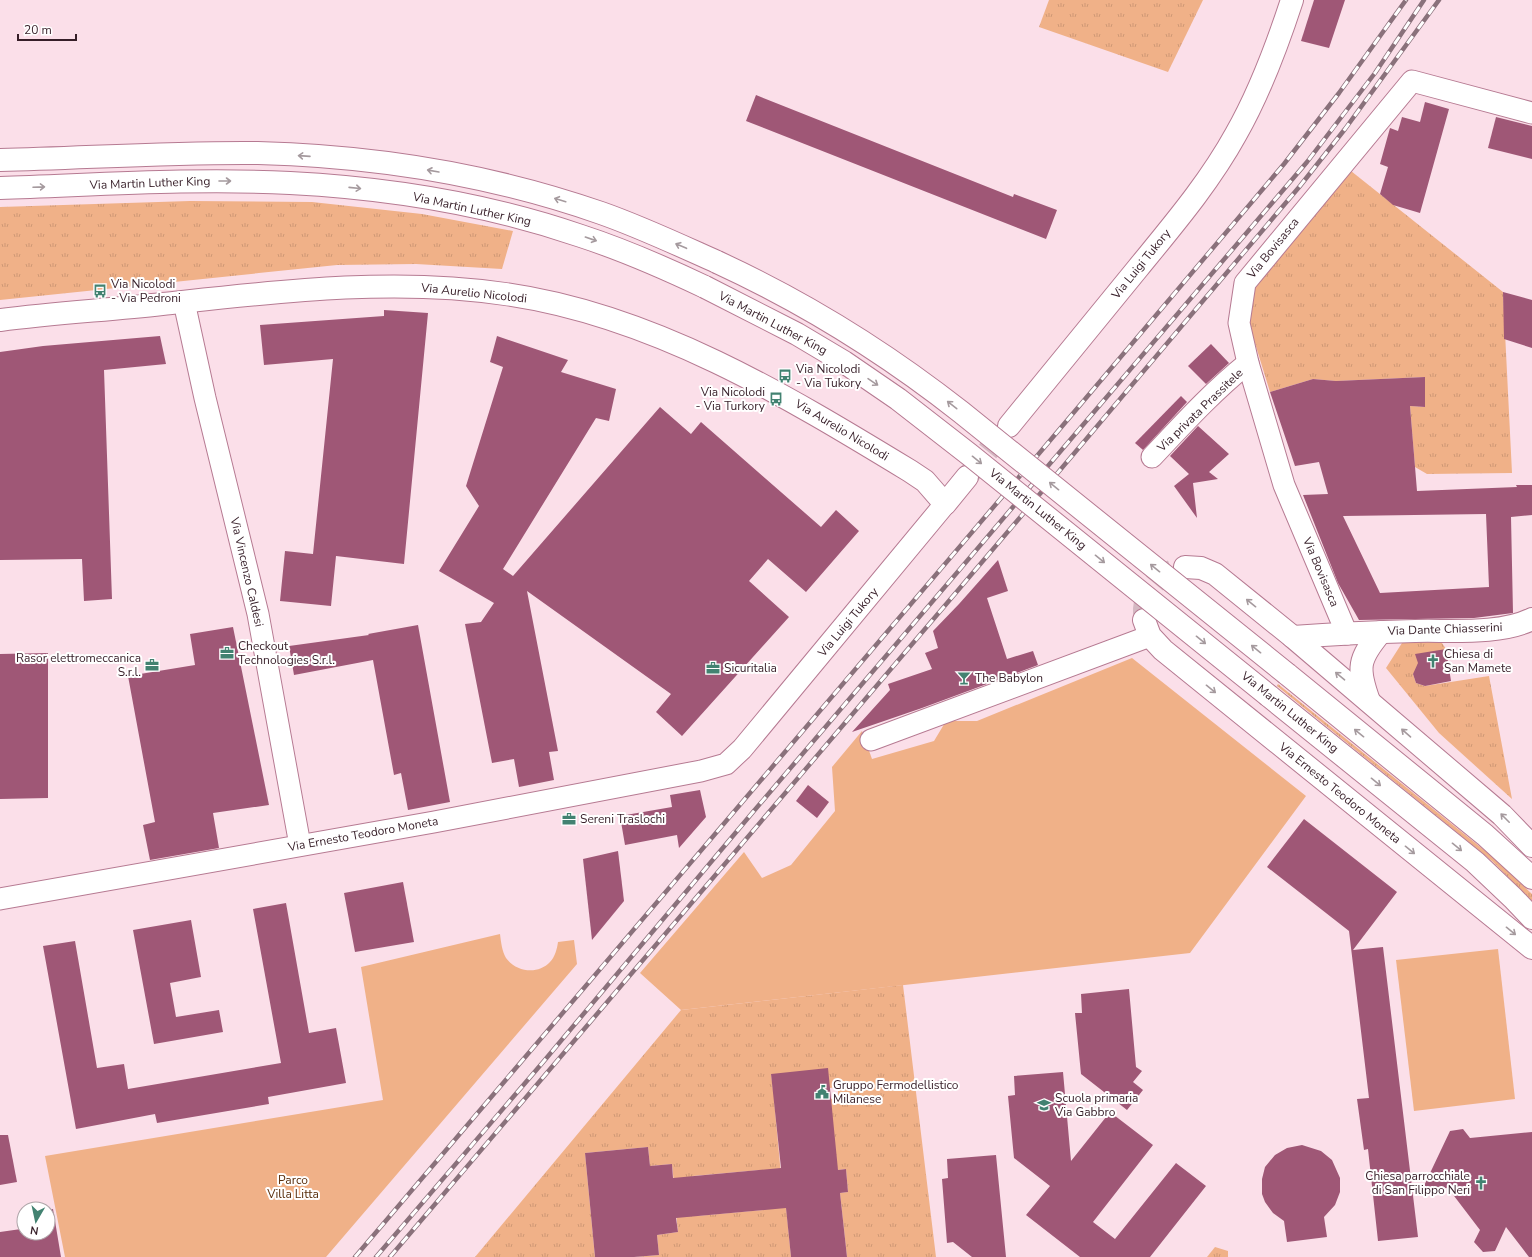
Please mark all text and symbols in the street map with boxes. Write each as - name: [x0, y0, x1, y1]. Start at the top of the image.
- scale bar: [18, 16, 76, 42]
- text: 20 m: [24, 22, 52, 38]
- one-way arrow: [298, 152, 311, 159]
- one-way arrow: [427, 166, 440, 174]
- street label: Via Martin Luther King: [88, 173, 211, 193]
- one-way arrow: [218, 177, 231, 185]
- one-way arrow: [32, 183, 45, 191]
- one-way arrow: [348, 184, 361, 192]
- street label: Via Martin Luther King: [410, 188, 533, 229]
- one-way arrow: [553, 196, 566, 203]
- street label: Via Bovisasca: [1243, 214, 1302, 283]
- street label: Via Luigi Tukory: [1107, 225, 1175, 303]
- one-way arrow: [584, 236, 597, 243]
- one-way arrow: [676, 242, 688, 249]
- place label: Via Nicolodi - Via Pedroni: [110, 276, 181, 306]
- street label: Via Aurelio Nicolodi: [419, 279, 528, 307]
- bus stop icon: Via Nicolodi - Via Pedroni: [92, 283, 108, 299]
- street label: Via Martin Luther King: [715, 287, 830, 358]
- place label: Via Nicolodi - Via Tukory: [795, 361, 862, 391]
- street label: Via privata Prassitele: [1153, 365, 1246, 456]
- bus stop icon: Via Nicolodi - Via Tukory: [777, 368, 793, 384]
- one-way arrow: [867, 378, 878, 386]
- place label: Via Nicolodi - Via Turkory: [696, 384, 766, 414]
- bus stop icon: Via Nicolodi - Via Turkory: [768, 391, 784, 407]
- street label: Via Aurelio Nicolodi: [791, 395, 892, 464]
- one-way arrow: [947, 401, 958, 409]
- one-way arrow: [971, 455, 982, 464]
- street label: Via Martin Luther King: [985, 464, 1090, 553]
- one-way arrow: [1048, 482, 1059, 491]
- street label: Via Vincenzo Caldesi: [226, 515, 267, 628]
- street label: Via Bovisasca: [1299, 534, 1343, 609]
- one-way arrow: [1094, 555, 1105, 563]
- one-way arrow: [1149, 564, 1160, 572]
- street label: Via Luigi Tukory: [814, 583, 882, 661]
- one-way arrow: [1246, 599, 1257, 608]
- street label: Via Dante Chiasserini: [1386, 619, 1503, 639]
- one-way arrow: [1196, 636, 1206, 645]
- place label: Checkout Technologies S.r.l.: [238, 638, 335, 668]
- office icon: Checkout Technologies S.r.l.: [219, 645, 235, 661]
- one-way arrow: [1251, 645, 1262, 654]
- place label: Chiesa di San Mamete: [1444, 646, 1511, 676]
- place label: Rasor elettromeccanica S.r.l.: [16, 650, 141, 680]
- church icon: Chiesa di San Mamete: [1425, 653, 1441, 669]
- office icon: Rasor elettromeccanica S.r.l.: [144, 657, 160, 673]
- office icon: Sicuritalia: [705, 660, 721, 676]
- place label: Sicuritalia: [724, 660, 777, 676]
- street label: Via Martin Luther King: [1237, 667, 1342, 756]
- bar icon: The Babylon: [956, 670, 972, 686]
- place label: The Babylon: [975, 670, 1043, 686]
- one-way arrow: [1334, 672, 1345, 681]
- one-way arrow: [1205, 684, 1216, 693]
- one-way arrow: [1354, 729, 1365, 737]
- one-way arrow: [1401, 729, 1412, 738]
- street label: Via Ernesto Teodoro Moneta: [1275, 738, 1404, 847]
- one-way arrow: [1370, 777, 1381, 786]
- office icon: Sereni Traslochi: [561, 811, 577, 827]
- place label: Sereni Traslochi: [580, 811, 665, 827]
- street label: Via Ernesto Teodoro Moneta: [286, 813, 439, 855]
- one-way arrow: [1500, 813, 1510, 823]
- one-way arrow: [1451, 843, 1462, 852]
- one-way arrow: [1404, 845, 1415, 854]
- one-way arrow: [1506, 927, 1517, 935]
- place label: Gruppo Fermodellistico Milanese: [833, 1077, 959, 1107]
- public building icon: Gruppo Fermodellistico Milanese: [814, 1084, 830, 1100]
- place label: Scuola primaria Via Gabbro: [1054, 1090, 1139, 1120]
- school or university icon: Scuola primaria Via Gabbro: [1036, 1097, 1052, 1113]
- place label: Chiesa parrocchiale di San Filippo Neri: [1365, 1168, 1470, 1198]
- park label: Parco Villa Litta: [266, 1172, 319, 1202]
- church icon: Chiesa parrocchiale di San Filippo Neri: [1473, 1175, 1489, 1191]
- north arrow: [16, 1201, 56, 1241]
- text: N: [29, 1222, 40, 1238]

